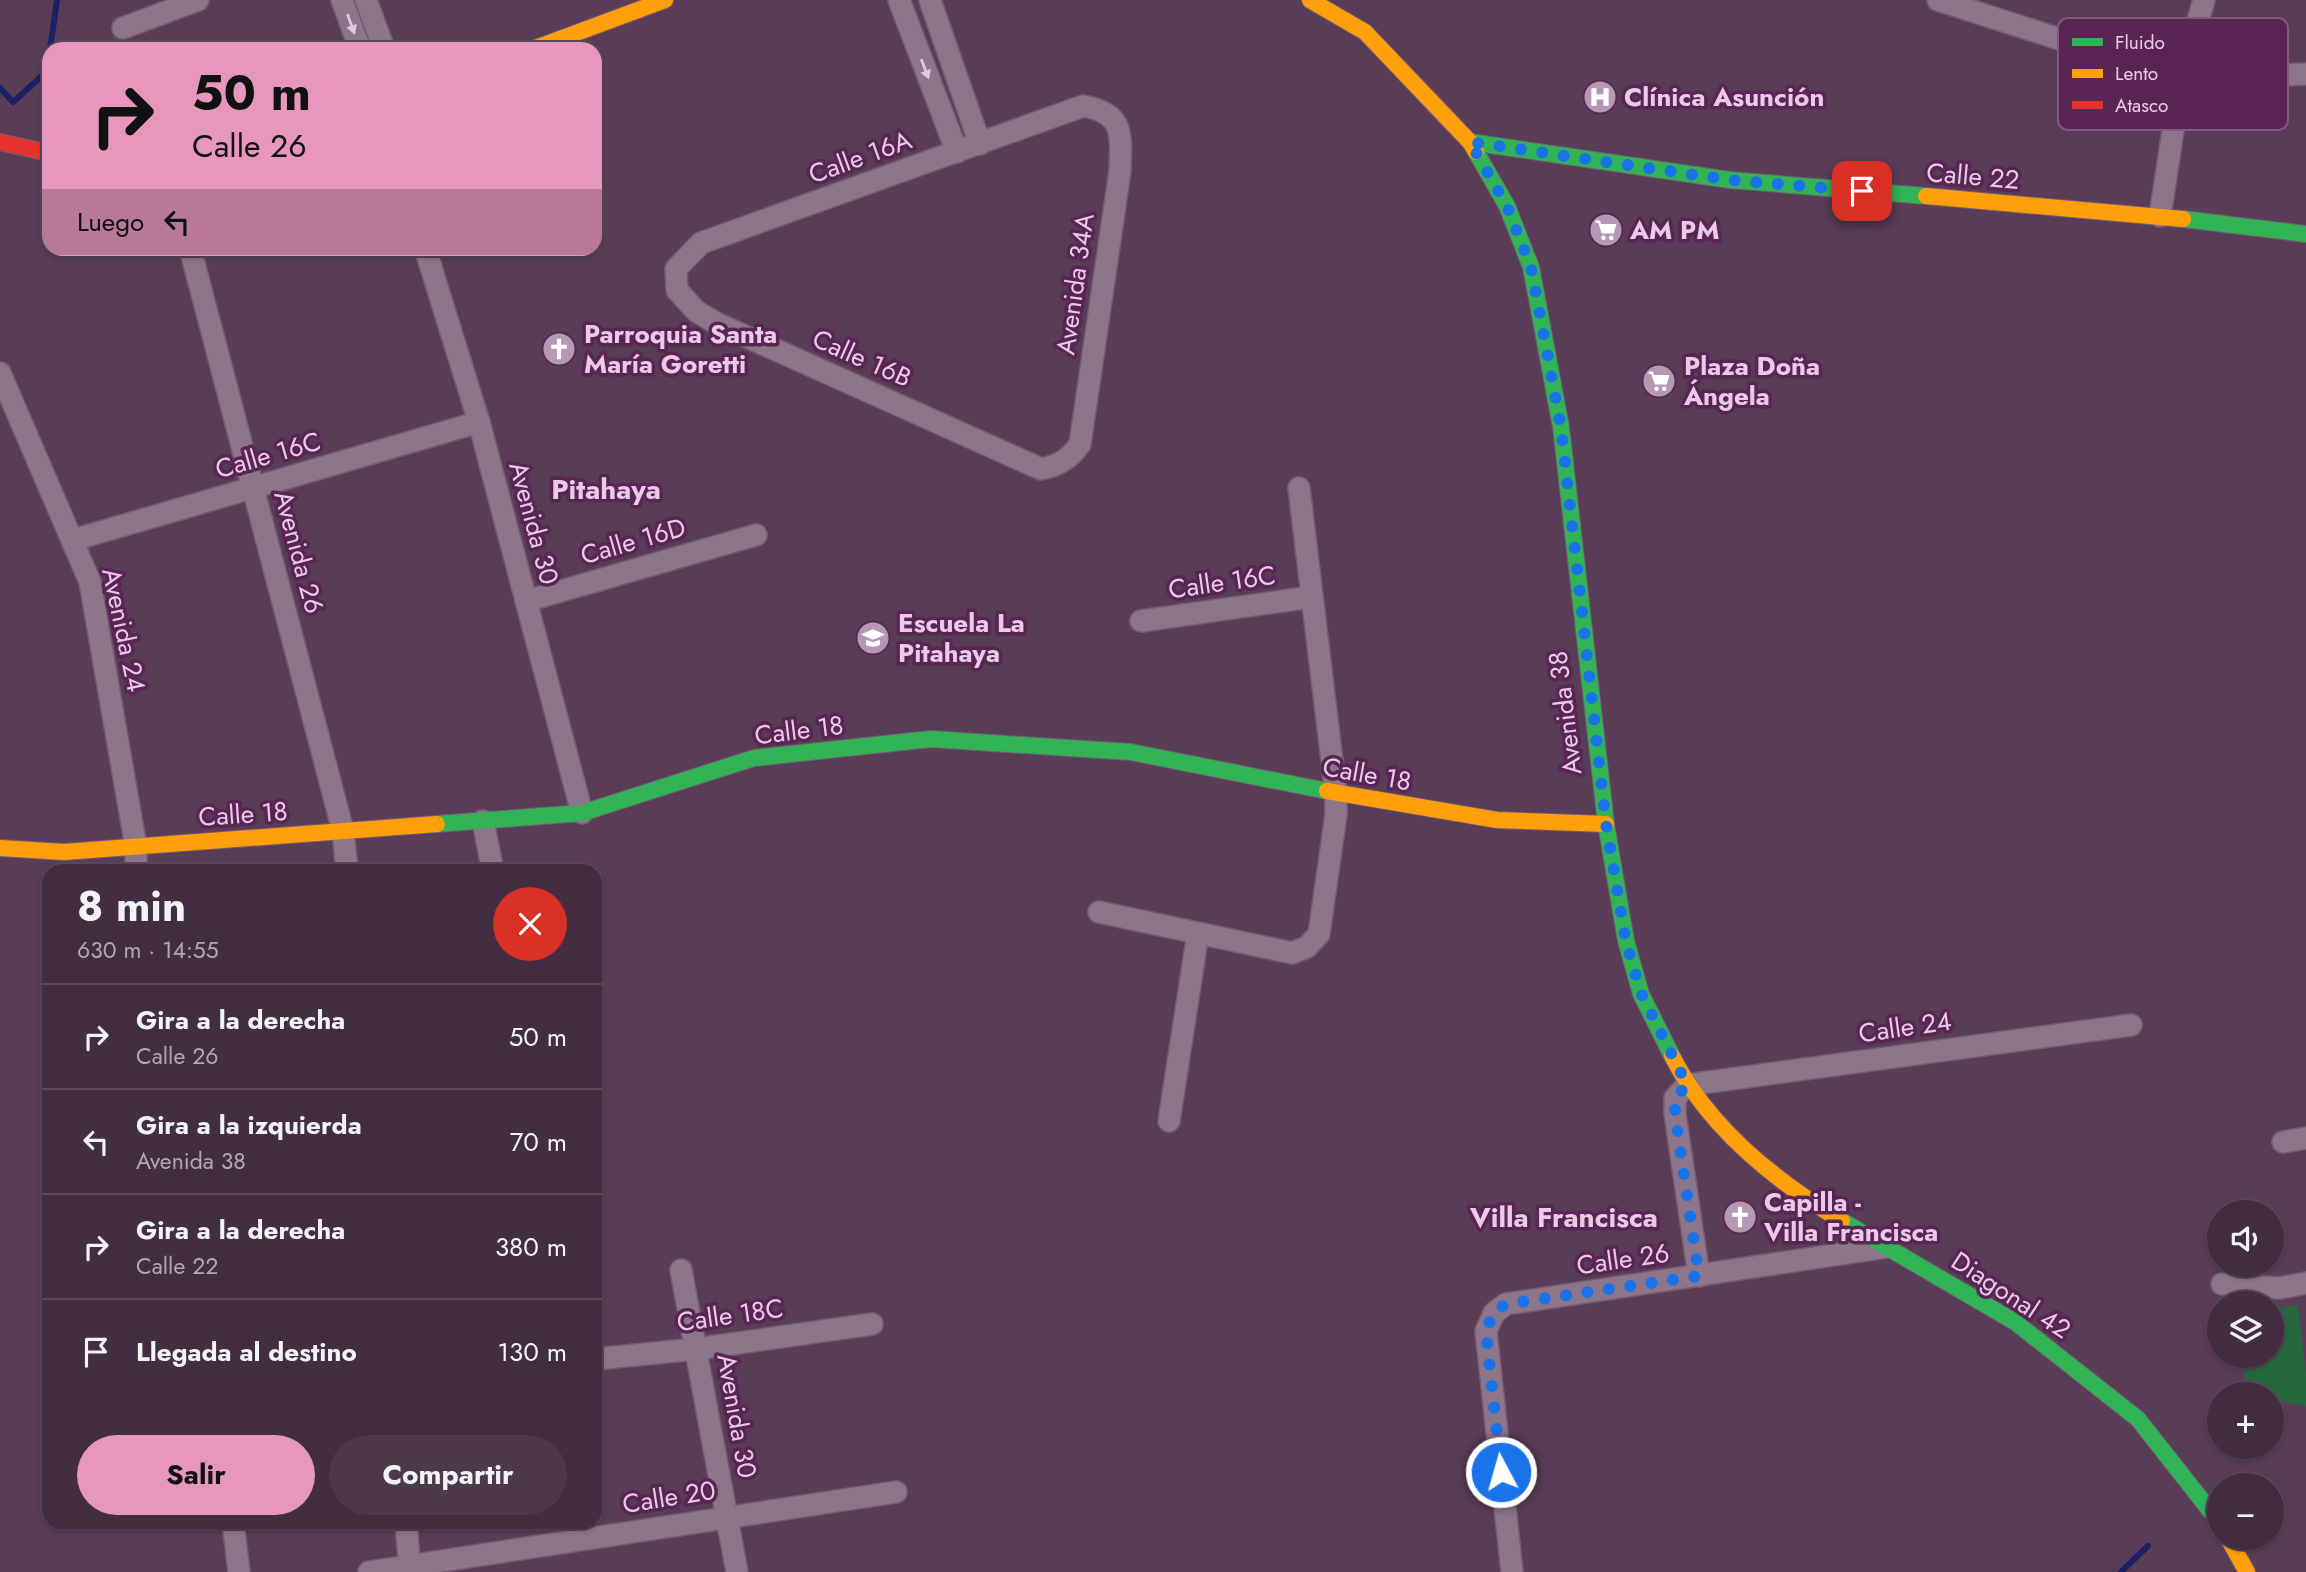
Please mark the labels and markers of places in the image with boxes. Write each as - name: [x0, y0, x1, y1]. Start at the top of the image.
- hospital icon: Clínica Asunción: [1581, 78, 1619, 116]
- place label: Clínica Asunción: [1624, 78, 1824, 116]
- pin: [1832, 161, 1892, 221]
- supermarket icon: AM PM: [1587, 211, 1625, 249]
- place label: AM PM: [1629, 211, 1719, 249]
- place label: Parroquia Santa María Goretti: [584, 315, 777, 383]
- church icon: Parroquia Santa María Goretti: [540, 330, 578, 368]
- place label: Plaza Doña Ángela: [1683, 347, 1820, 415]
- supermarket icon: Plaza Doña Ángela: [1640, 362, 1678, 400]
- place label: Escuela La Pitahaya: [898, 604, 1025, 672]
- school or university icon: Escuela La Pitahaya: [854, 619, 892, 657]
- place label: Capilla - Villa Francisca: [1763, 1183, 1938, 1251]
- church icon: Capilla - Villa Francisca: [1721, 1198, 1759, 1236]

